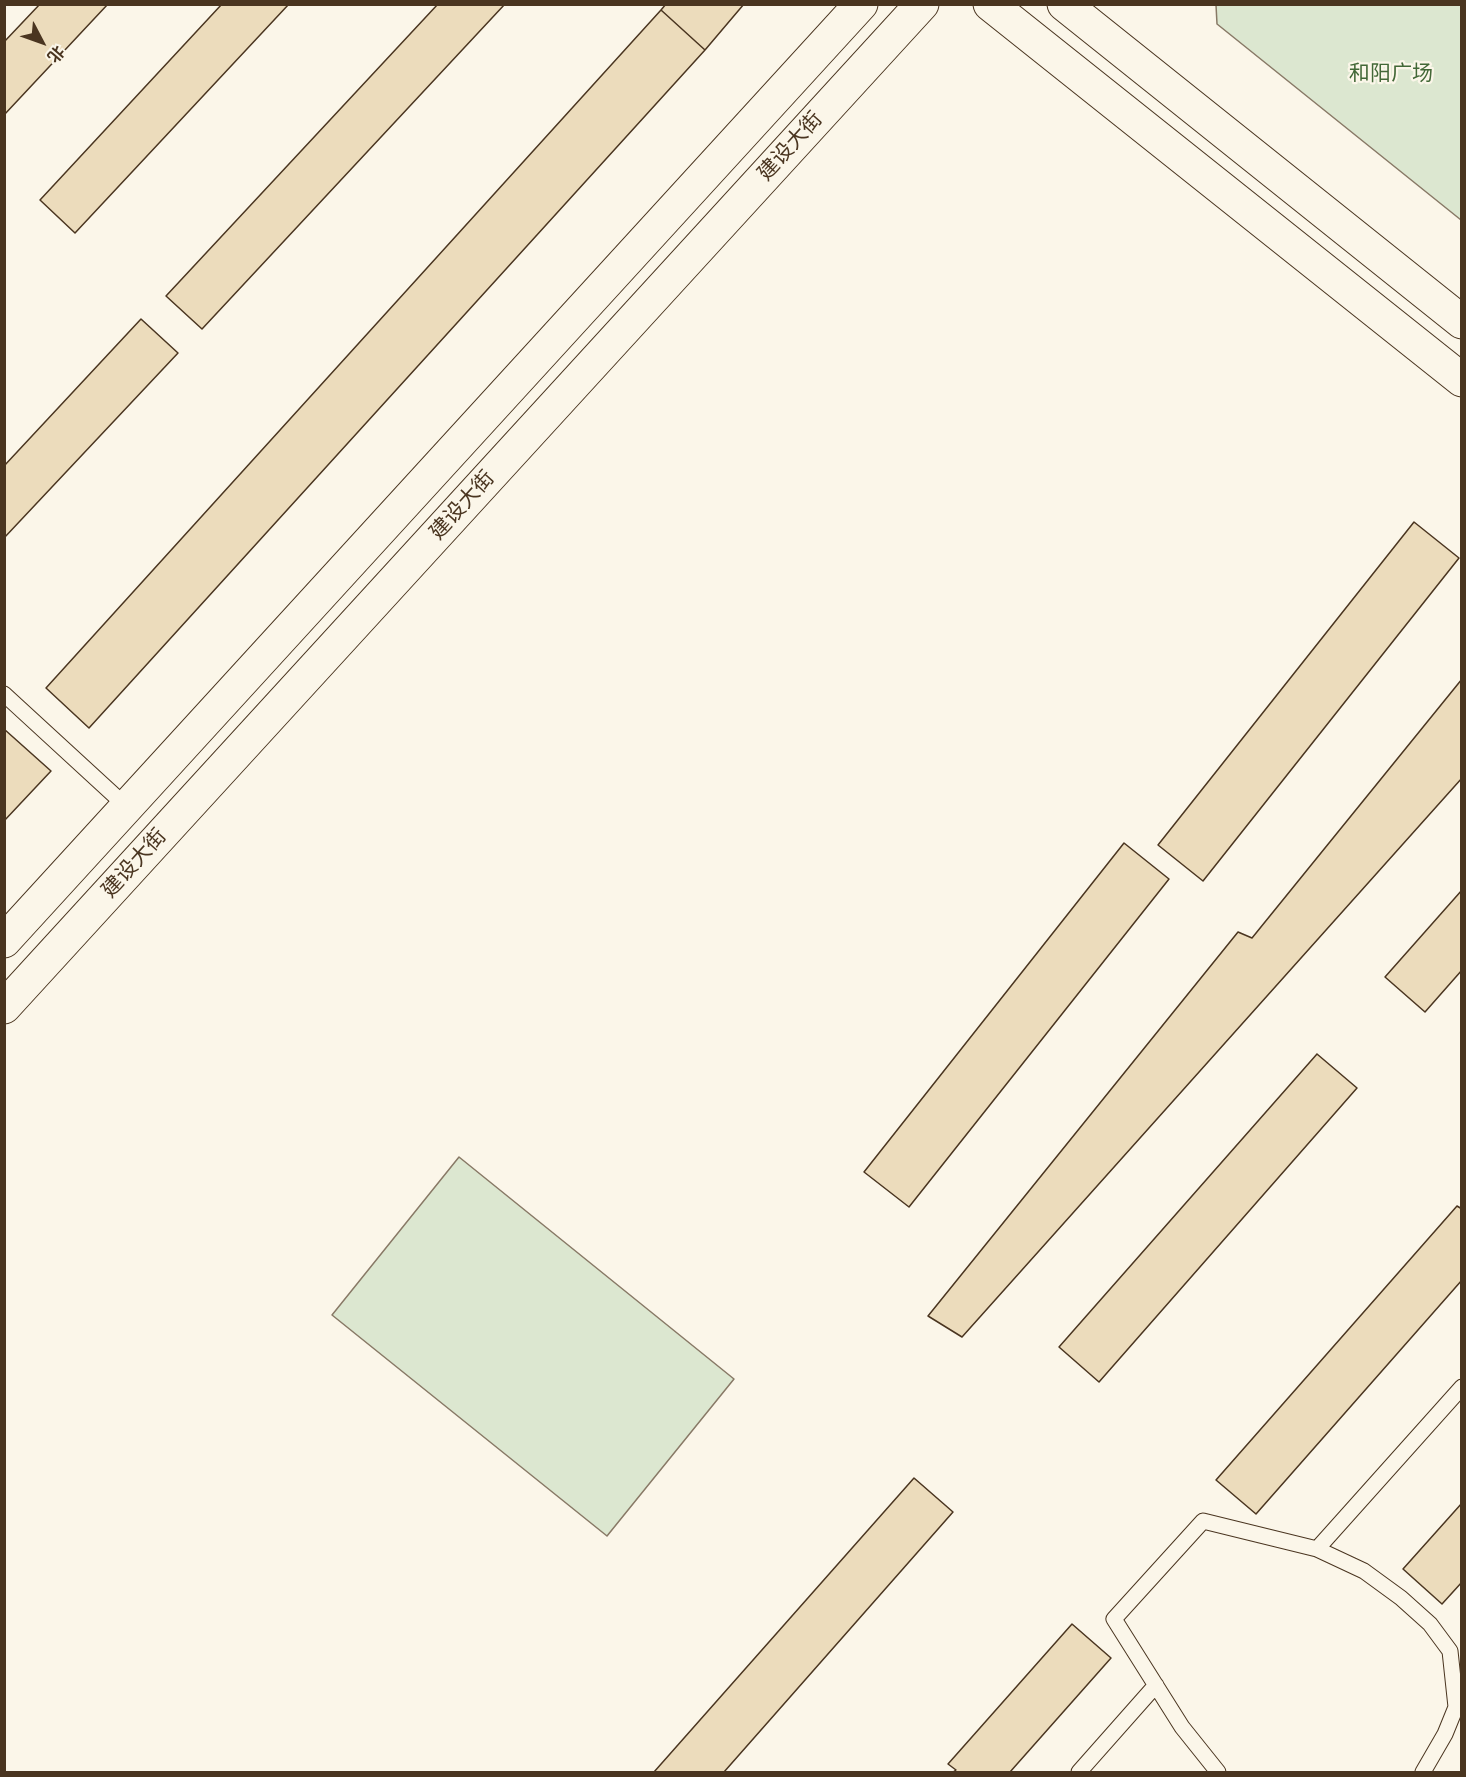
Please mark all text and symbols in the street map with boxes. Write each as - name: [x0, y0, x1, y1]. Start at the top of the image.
- north arrow: [12, 12, 72, 72]
- text: 北: [44, 42, 68, 66]
- park label: 和阳广场: [1349, 62, 1433, 88]
- street label: 建设大街: [754, 107, 828, 187]
- street label: 建设大街: [426, 466, 500, 546]
- street label: 建设大街: [98, 824, 172, 904]

